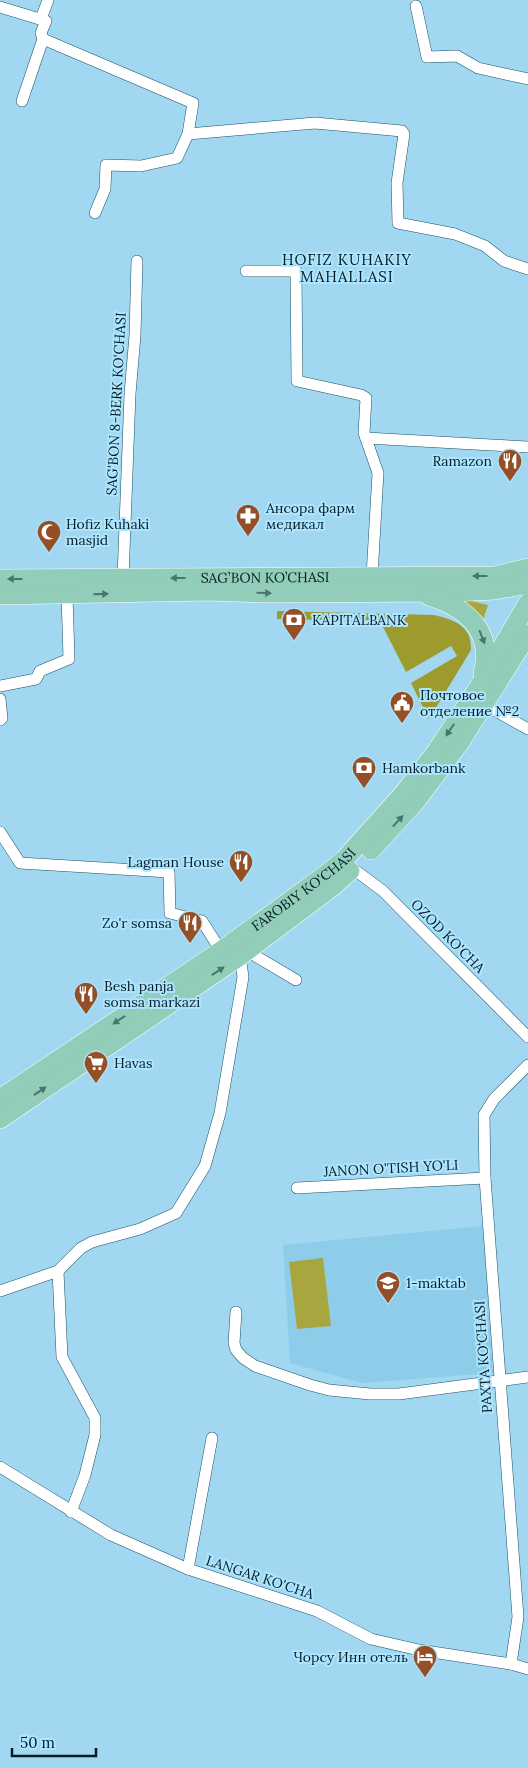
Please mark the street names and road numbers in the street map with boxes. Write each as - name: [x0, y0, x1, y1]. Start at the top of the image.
- street label: SAG'BON 8-BERK KO'CHASI: [102, 312, 130, 496]
- street label: SAG’BON KO’CHASI: [201, 568, 329, 587]
- street label: FAROBIY KO'CHASI: [248, 844, 360, 935]
- street label: OZOD KO'CHA: [407, 895, 489, 977]
- street label: JANON O'TISH YO'LI: [322, 1155, 459, 1181]
- street label: PAXTA KO‘CHASI: [470, 1300, 496, 1414]
- street label: LANGAR KO'CHA: [204, 1551, 316, 1603]

